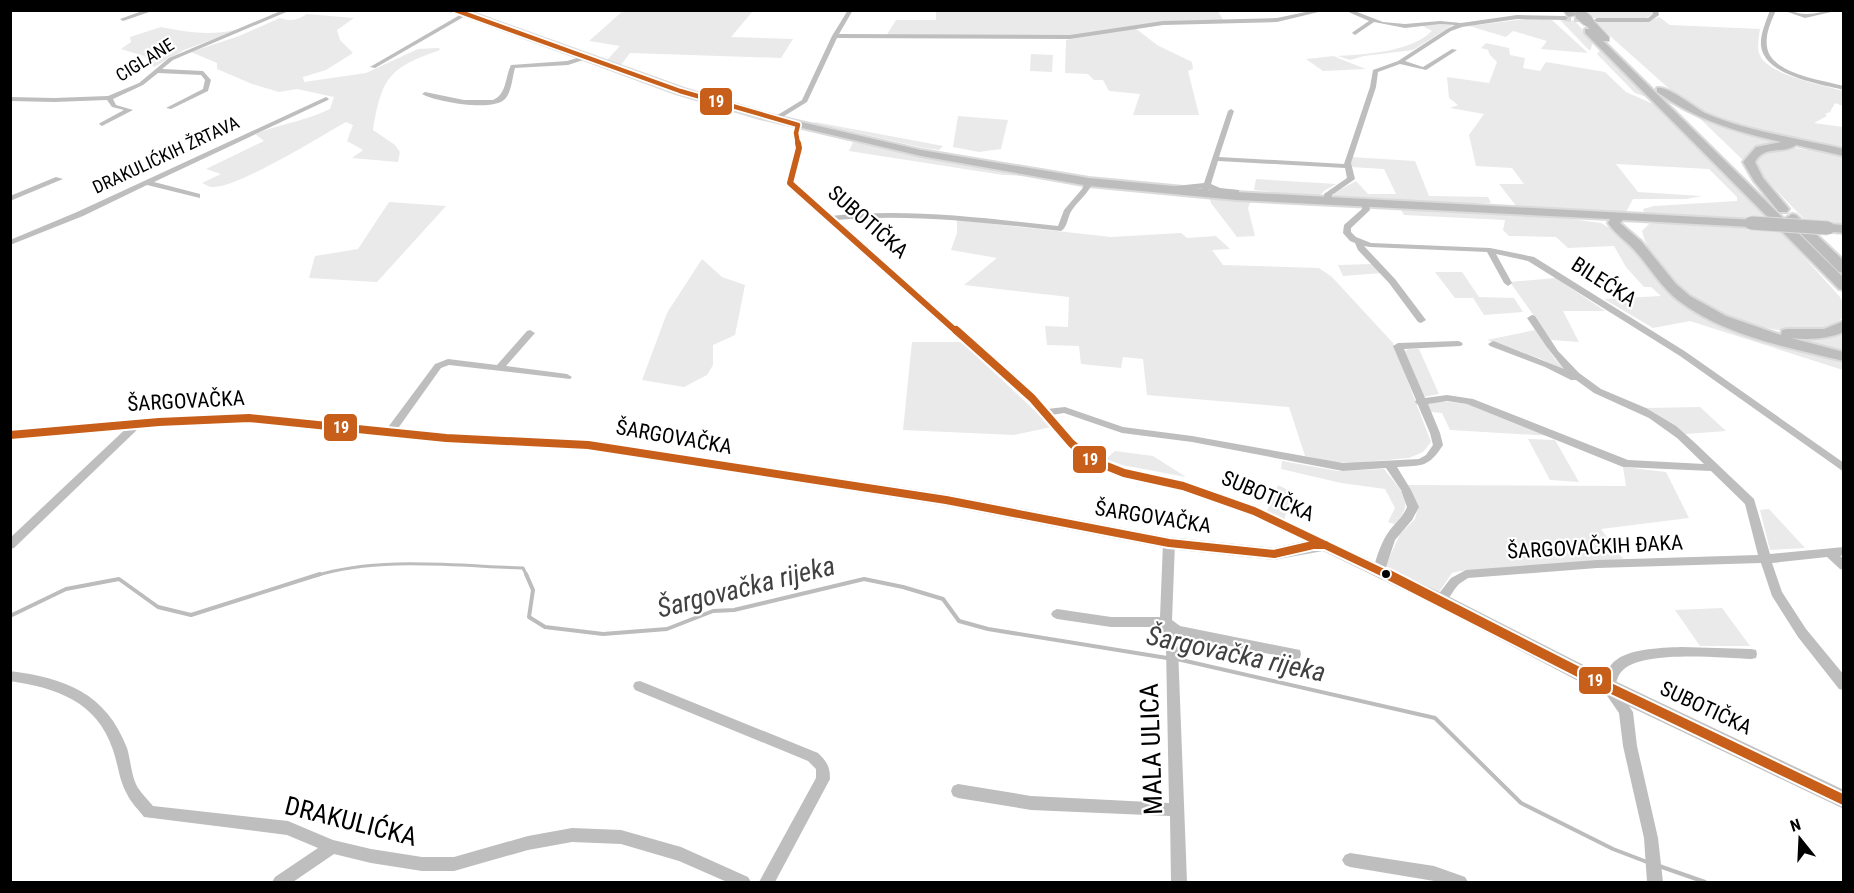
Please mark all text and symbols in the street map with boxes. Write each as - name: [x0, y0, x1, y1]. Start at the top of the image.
- street label: CIGLANE: [112, 34, 178, 86]
- line badge: 19: [699, 87, 733, 116]
- text: 19: [708, 92, 724, 111]
- street label: DRAKULIĆKIH ŽRTAVA: [89, 111, 243, 198]
- street label: SUBOTIČKA: [823, 181, 913, 263]
- street label: BILEĆKA: [1567, 252, 1641, 312]
- street label: ŠARGOVAČKA: [127, 386, 245, 416]
- line badge: 19: [323, 413, 358, 442]
- street label: ŠARGOVAČKA: [614, 415, 734, 459]
- text: 19: [333, 418, 349, 437]
- line badge: 19: [1072, 445, 1107, 474]
- text: 19: [1082, 450, 1098, 469]
- street label: SUBOTIČKA: [1218, 466, 1318, 526]
- street label: ŠARGOVAČKA: [1093, 496, 1213, 538]
- street label: ŠARGOVAČKIH ĐAKA: [1506, 530, 1684, 564]
- water label: Šargovačka rijeka: [653, 548, 838, 625]
- unlabelled marker: [1380, 568, 1392, 580]
- water label: Šargovačka rijeka: [1143, 618, 1329, 689]
- line badge: 19: [1578, 666, 1612, 695]
- text: 19: [1587, 671, 1603, 690]
- street label: SUBOTIČKA: [1656, 676, 1756, 740]
- street label: MALA ULICA: [1134, 683, 1168, 815]
- street label: DRAKULIĆKA: [282, 790, 420, 852]
- north arrow: [1770, 809, 1830, 869]
- text: N: [1788, 815, 1803, 836]

